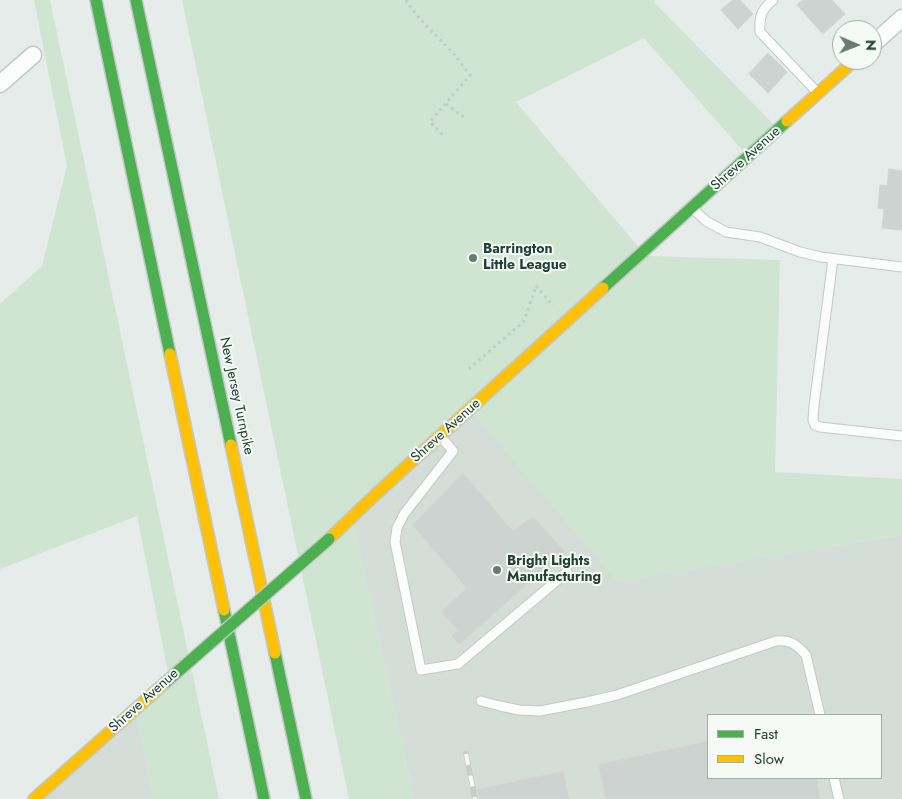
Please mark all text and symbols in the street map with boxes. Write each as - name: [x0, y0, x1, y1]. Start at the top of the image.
- north arrow: [832, 20, 882, 70]
- text: N: [861, 40, 881, 51]
- street label: Shreve Avenue: [708, 123, 784, 195]
- place label: Barrington Little League: [483, 242, 567, 274]
- marker: Barrington Little League: [467, 252, 479, 264]
- street label: New Jersey Turnpike: [215, 336, 257, 456]
- street label: Shreve Avenue: [408, 395, 484, 467]
- place label: Bright Lights Manufacturing: [507, 554, 601, 586]
- marker: Bright Lights Manufacturing: [491, 564, 503, 576]
- street label: Shreve Avenue: [106, 665, 182, 737]
- legend: [707, 714, 882, 779]
- text: Fast: [754, 723, 778, 745]
- text: Slow: [754, 748, 784, 770]

